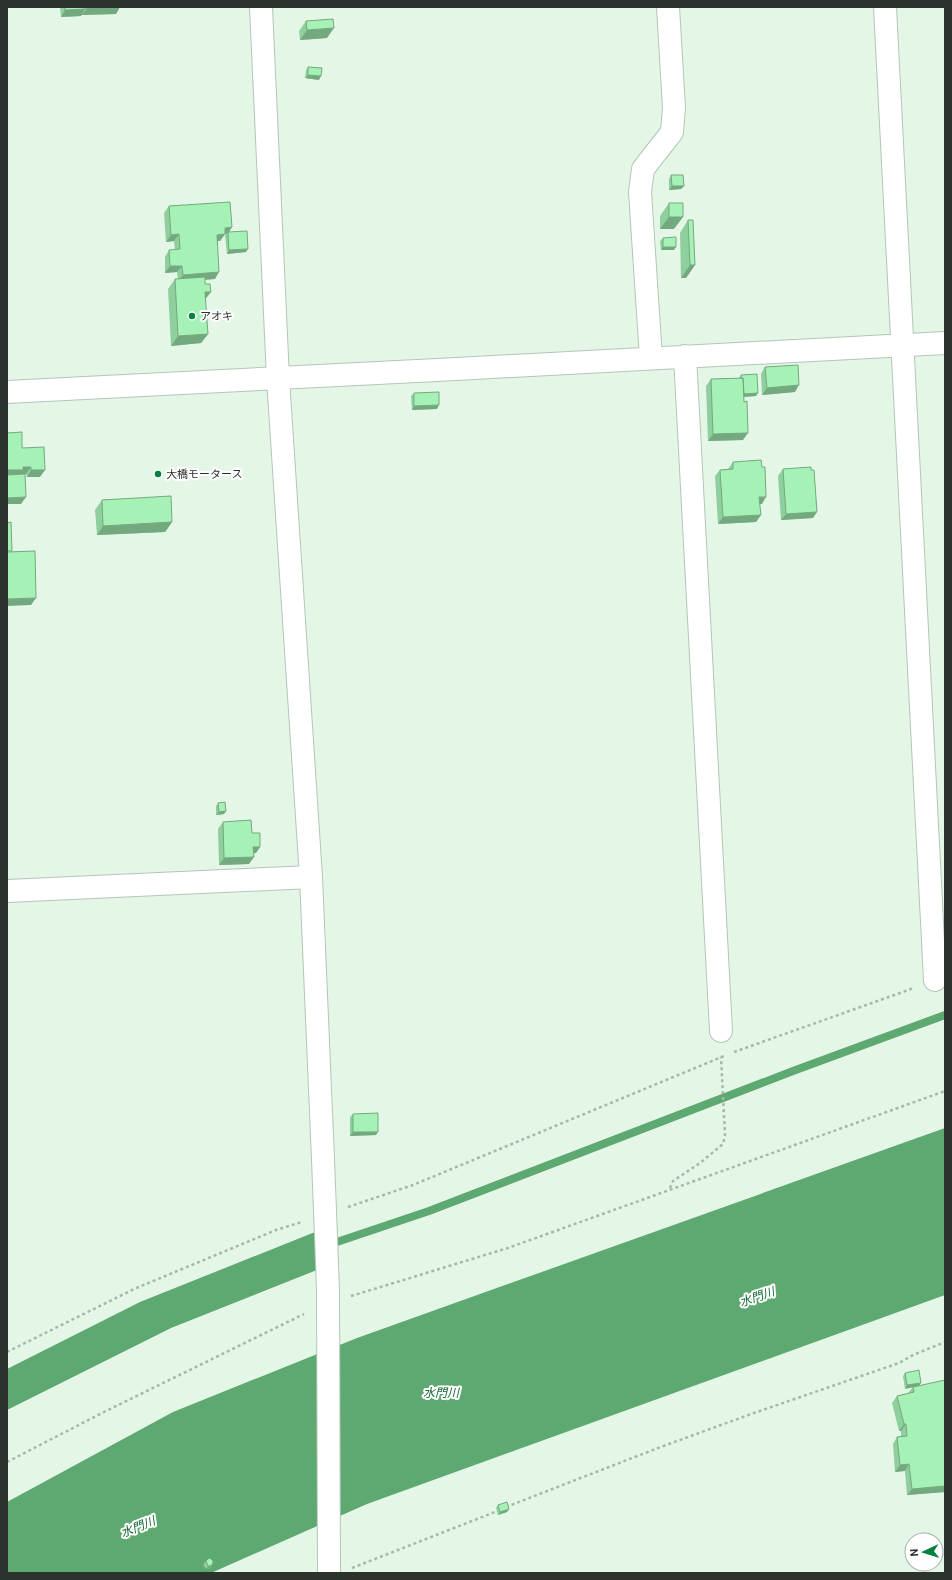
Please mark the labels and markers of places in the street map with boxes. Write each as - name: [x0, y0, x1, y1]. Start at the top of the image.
- place label: アオキ: [200, 310, 233, 323]
- marker: アオキ: [187, 311, 197, 321]
- place label: 大橋モータース: [166, 468, 242, 481]
- marker: 大橋モータース: [153, 469, 163, 479]

